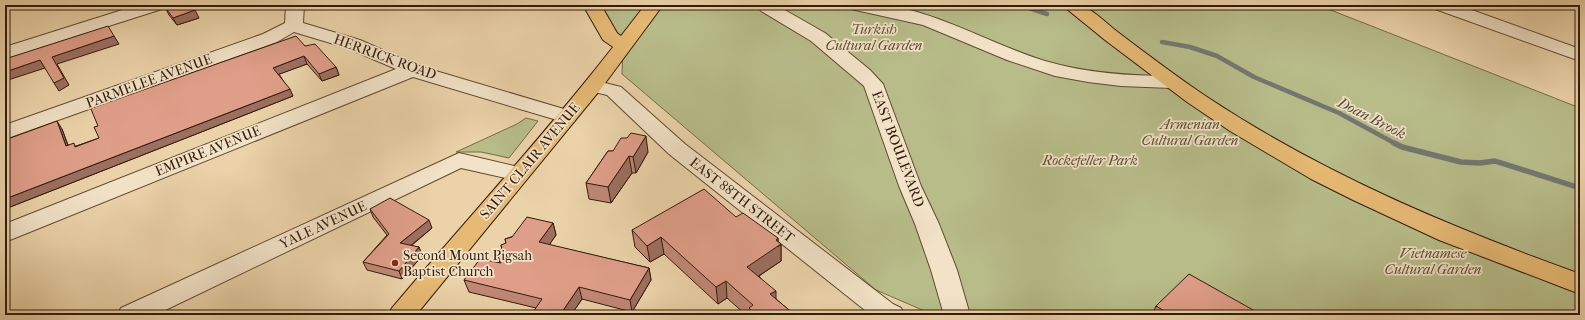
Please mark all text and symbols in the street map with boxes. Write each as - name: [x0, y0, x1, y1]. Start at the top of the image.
- park label: Turkish Cultural Garden: [826, 21, 923, 54]
- street label: HERRICK ROAD: [331, 31, 439, 84]
- street label: PARMELEE AVENUE: [84, 50, 215, 112]
- street label: EAST BOULEVARD: [868, 88, 928, 210]
- water label: Doan Brook: [1334, 93, 1409, 143]
- street label: SAINT CLAIR AVENUE: [476, 99, 584, 223]
- park label: Armenian Cultural Garden: [1142, 116, 1239, 149]
- street label: EMPIRE AVENUE: [153, 122, 264, 180]
- park label: Rockefeller Park: [1041, 152, 1138, 169]
- street label: EAST 88TH STREET: [686, 154, 798, 247]
- street label: YALE AVENUE: [276, 197, 370, 253]
- park label: Vietnamese Cultural Garden: [1385, 245, 1482, 278]
- place label: Second Mount Pigsah Baptist Church: [403, 247, 532, 280]
- marker: Second Mount Pigsah Baptist Church: [390, 258, 400, 268]

